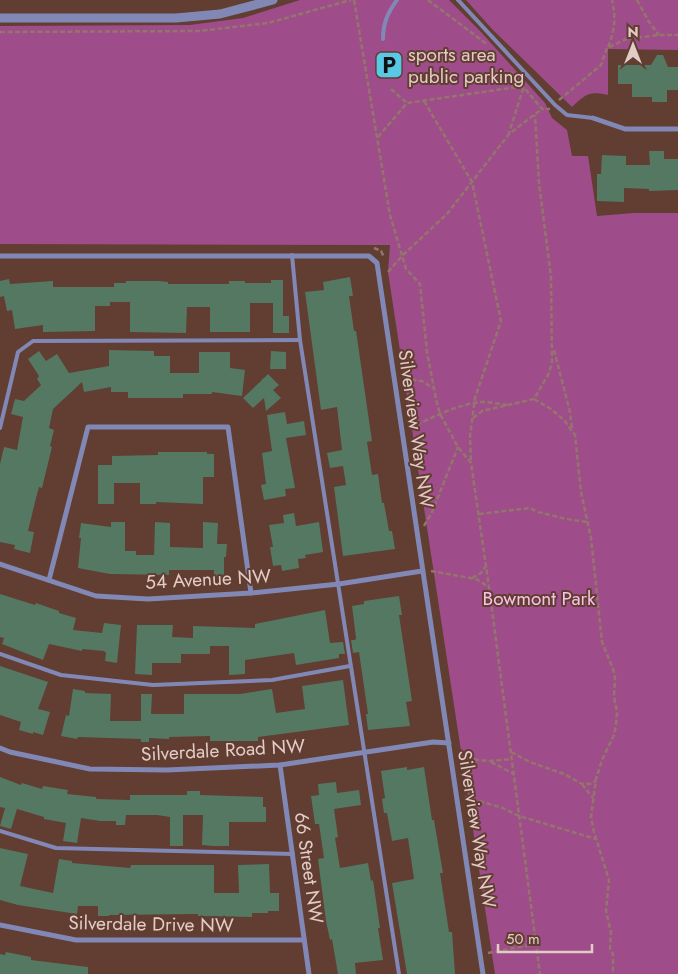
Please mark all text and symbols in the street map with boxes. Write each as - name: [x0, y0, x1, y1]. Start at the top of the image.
- north arrow: [608, 20, 658, 70]
- text: N: [627, 22, 639, 42]
- place label: sports area public parking: [408, 41, 524, 90]
- parking icon: sports area public parking: [374, 50, 404, 80]
- street label: Silverview Way NW: [392, 348, 441, 510]
- street label: 54 Avenue NW: [144, 562, 272, 596]
- park label: Bowmont Park: [483, 585, 596, 612]
- street label: Silverdale Road NW: [140, 732, 306, 768]
- street label: Silverview Way NW: [451, 748, 503, 910]
- street label: 66 Street NW: [288, 811, 330, 926]
- street label: Silverdale Drive NW: [68, 909, 234, 939]
- scale bar: [498, 922, 592, 954]
- text: 50 m: [506, 928, 540, 950]

